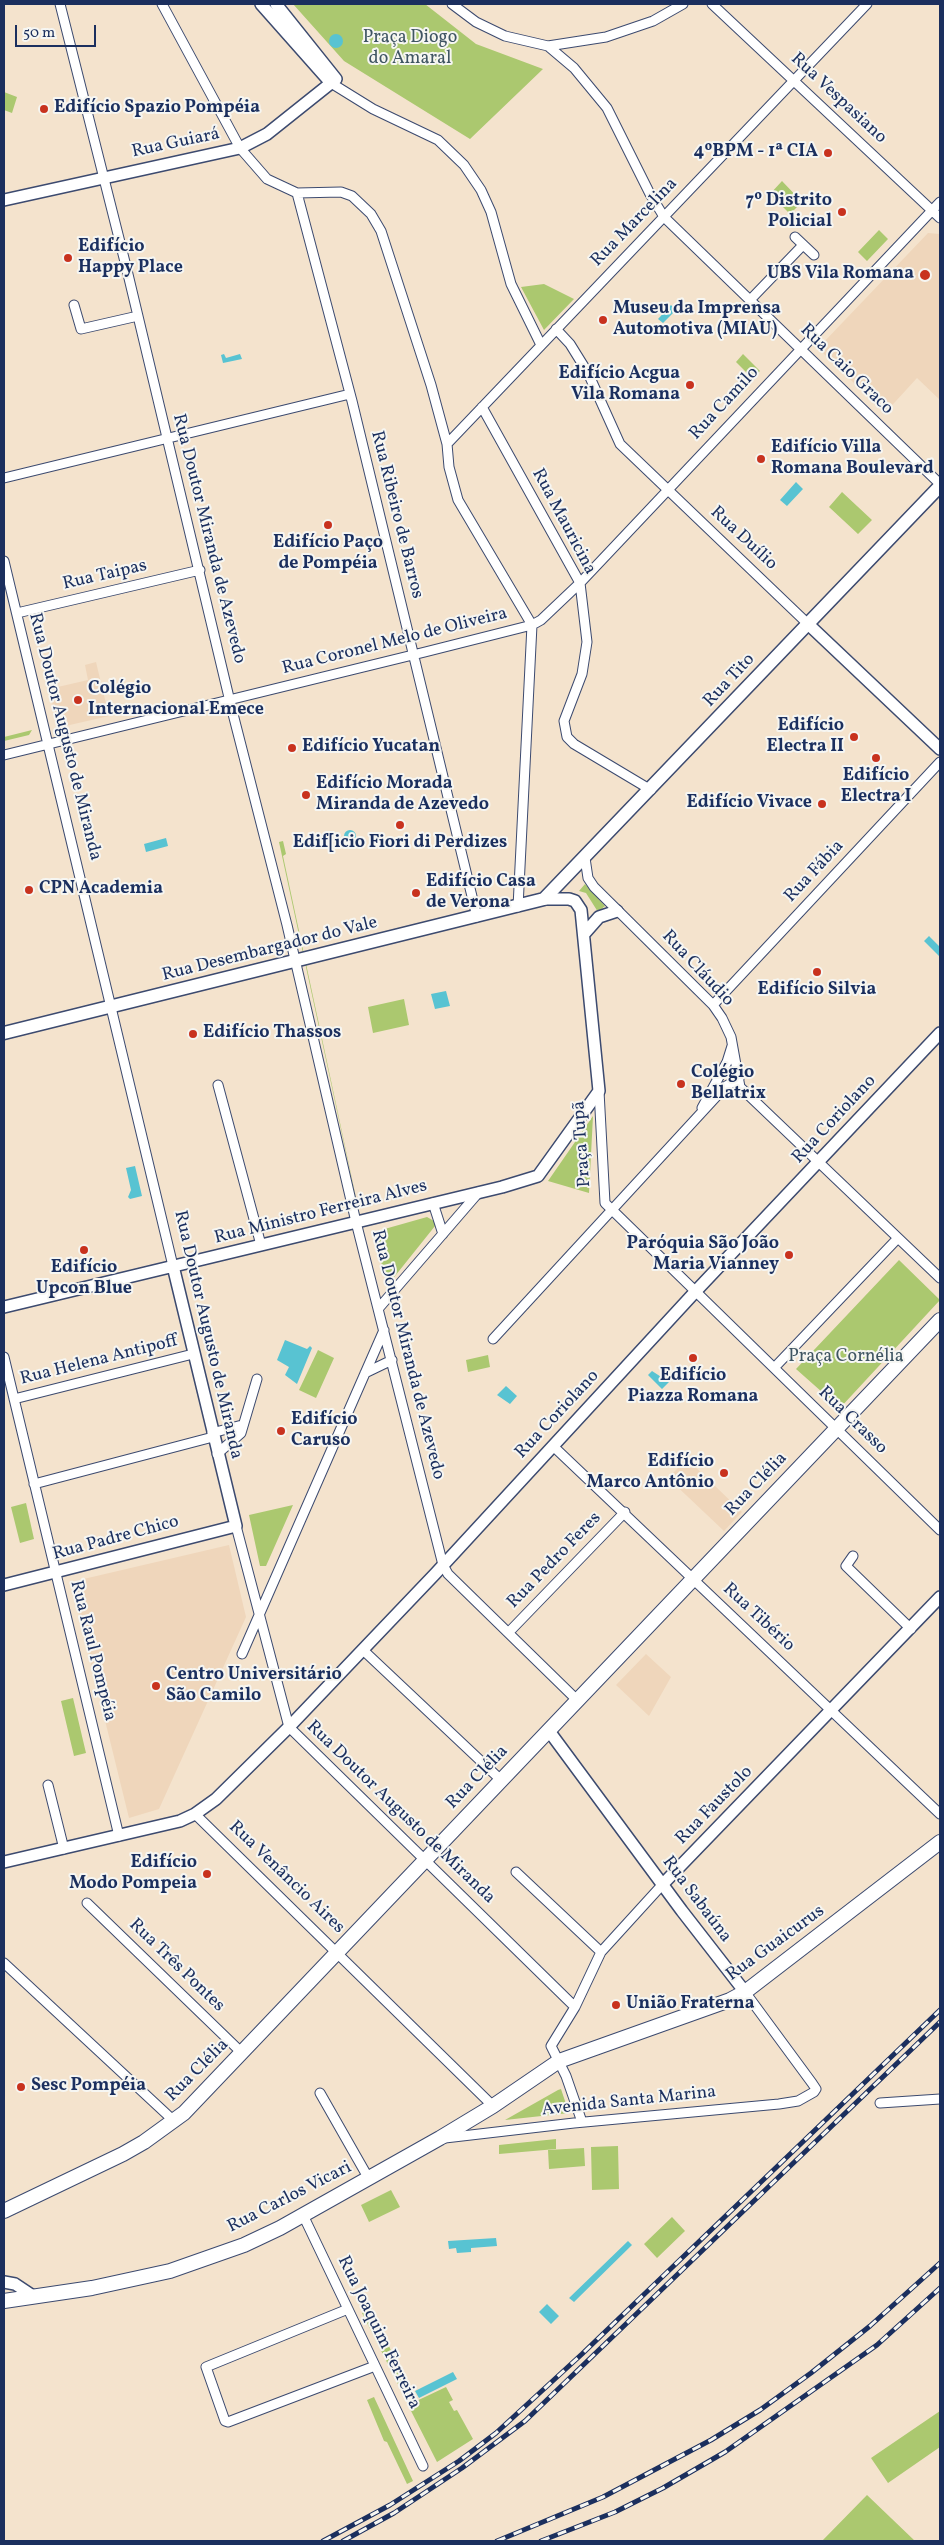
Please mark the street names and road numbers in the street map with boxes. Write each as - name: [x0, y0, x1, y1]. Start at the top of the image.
- street label: Rua Vespasiano: [785, 49, 891, 149]
- street label: Rua Guiará: [130, 124, 222, 164]
- street label: Rua Marcelina: [587, 174, 683, 272]
- street label: Rua Caio Graco: [795, 320, 897, 420]
- street label: Rua Camilo: [686, 363, 764, 445]
- street label: Rua Doutor Miranda de Azevedo: [166, 412, 250, 666]
- street label: Rua Ribeiro de Barros: [365, 429, 427, 601]
- street label: Rua Mauricina: [526, 465, 600, 579]
- street label: Rua Duílio: [705, 502, 781, 576]
- street label: Rua Taipas: [61, 556, 149, 596]
- street label: Rua Coronel Melo de Oliveira: [280, 604, 510, 680]
- street label: Rua Doutor Augusto de Miranda: [23, 611, 105, 863]
- street label: Rua Tito: [700, 650, 760, 712]
- street label: Rua Fábia: [781, 836, 849, 908]
- street label: Rua Desembargador do Vale: [160, 913, 380, 987]
- street label: Rua Cláudio: [656, 926, 738, 1012]
- street label: Rua Coriolano: [788, 1071, 882, 1169]
- street label: Praça Tupã: [569, 1100, 597, 1188]
- street label: Rua Ministro Ferreira Alves: [212, 1176, 430, 1250]
- street label: Rua Doutor Augusto de Miranda: [168, 1209, 246, 1461]
- street label: Rua Doutor Miranda de Azevedo: [365, 1228, 449, 1482]
- street label: Rua Helena Antipoff: [18, 1331, 180, 1391]
- street label: Rua Coriolano: [511, 1366, 605, 1464]
- street label: Rua Crasso: [813, 1383, 891, 1459]
- street label: Rua Clélia: [721, 1449, 793, 1521]
- street label: Rua Pedro Feres: [503, 1508, 607, 1614]
- street label: Rua Padre Chico: [51, 1512, 181, 1566]
- street label: Rua Raul Pompéia: [64, 1578, 120, 1724]
- street label: Rua Tibério: [717, 1579, 799, 1657]
- street label: Rua Doutor Augusto de Miranda: [301, 1717, 499, 1909]
- street label: Rua Clélia: [442, 1742, 514, 1814]
- street label: Rua Faustolo: [672, 1762, 758, 1850]
- street label: Rua Venâncio Aires: [223, 1817, 349, 1939]
- street label: Rua Sabaúna: [657, 1853, 735, 1947]
- street label: Rua Guaicurus: [723, 1901, 829, 1987]
- street label: Rua Três Pontes: [124, 1915, 228, 2017]
- street label: Rua Clélia: [162, 2035, 234, 2107]
- street label: Avenida Santa Marina: [541, 2082, 717, 2122]
- street label: Rua Carlos Vicari: [224, 2157, 356, 2239]
- street label: Rua Joaquim Ferreira: [332, 2253, 424, 2413]

